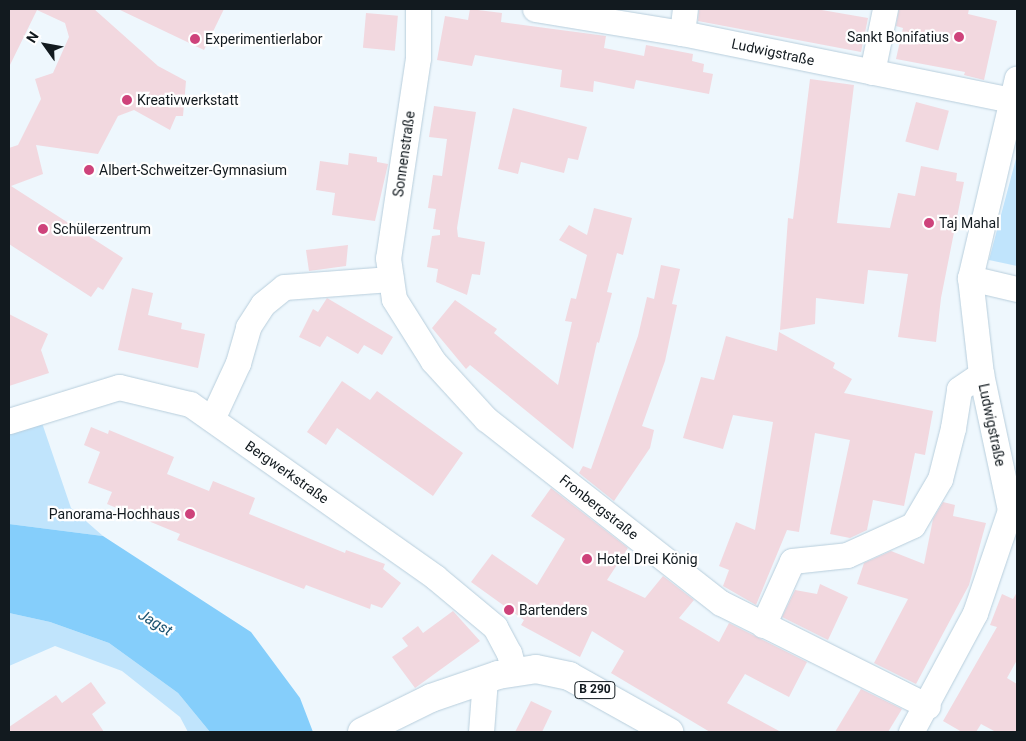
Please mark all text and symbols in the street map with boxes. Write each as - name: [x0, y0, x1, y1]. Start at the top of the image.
- north arrow: [20, 20, 70, 70]
- text: N: [23, 29, 42, 45]
- place label: Sankt Bonifatius: [847, 29, 949, 45]
- place label: Experimentierlabor: [205, 31, 323, 47]
- marker: Sankt Bonifatius: [953, 31, 965, 43]
- marker: Experimentierlabor: [189, 33, 201, 45]
- street label: Ludwigstraße: [730, 35, 816, 69]
- place label: Kreativwerkstatt: [137, 92, 239, 108]
- marker: Kreativwerkstatt: [121, 94, 133, 106]
- street label: Sonnenstraße: [390, 110, 418, 198]
- place label: Albert-Schweitzer-Gymnasium: [99, 162, 287, 178]
- marker: Albert-Schweitzer-Gymnasium: [83, 164, 95, 176]
- place label: Taj Mahal: [939, 215, 1000, 231]
- marker: Taj Mahal: [923, 217, 935, 229]
- place label: Schülerzentrum: [53, 221, 151, 237]
- marker: Schülerzentrum: [37, 223, 49, 235]
- street label: Ludwigstraße: [975, 382, 1009, 468]
- street label: Bergwerkstraße: [242, 437, 332, 507]
- street label: Fronbergstraße: [556, 471, 642, 543]
- place label: Panorama-Hochhaus: [49, 506, 180, 522]
- marker: Panorama-Hochhaus: [184, 508, 196, 520]
- place label: Hotel Drei König: [597, 551, 698, 567]
- marker: Hotel Drei König: [581, 553, 593, 565]
- place label: Bartenders: [519, 602, 587, 618]
- marker: Bartenders: [503, 604, 515, 616]
- water label: Jagst: [135, 606, 175, 640]
- road number: B 290: [574, 680, 616, 700]

